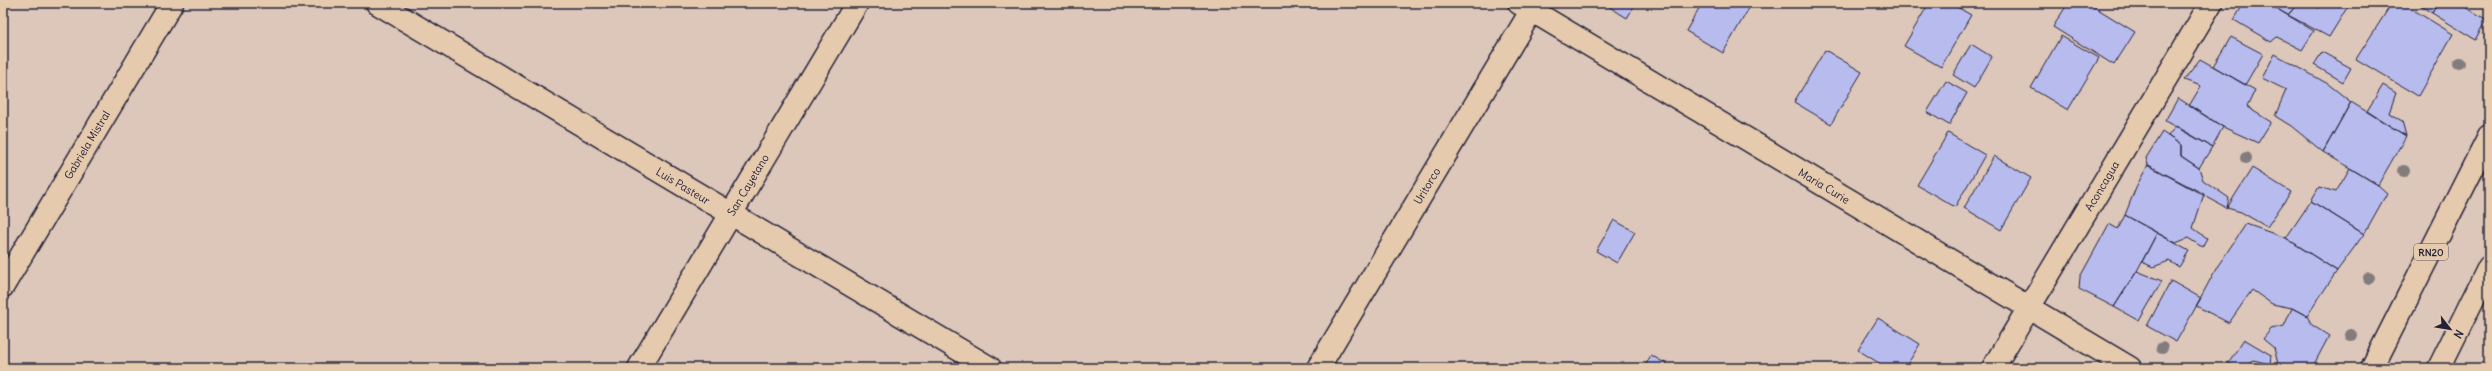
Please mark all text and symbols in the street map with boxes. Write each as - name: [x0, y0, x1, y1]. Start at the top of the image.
- street label: Gabriela Mistral: [61, 108, 113, 182]
- street label: San Cayetano: [724, 152, 772, 218]
- street label: Aconcagua: [2082, 159, 2122, 213]
- street label: Luis Pasteur: [653, 164, 713, 208]
- street label: Uritorco: [1411, 165, 1443, 207]
- street label: Maria Curie: [1796, 165, 1852, 207]
- road number: RN20: [2414, 244, 2448, 260]
- north arrow: [2430, 309, 2470, 349]
- text: N: [2451, 327, 2467, 341]

